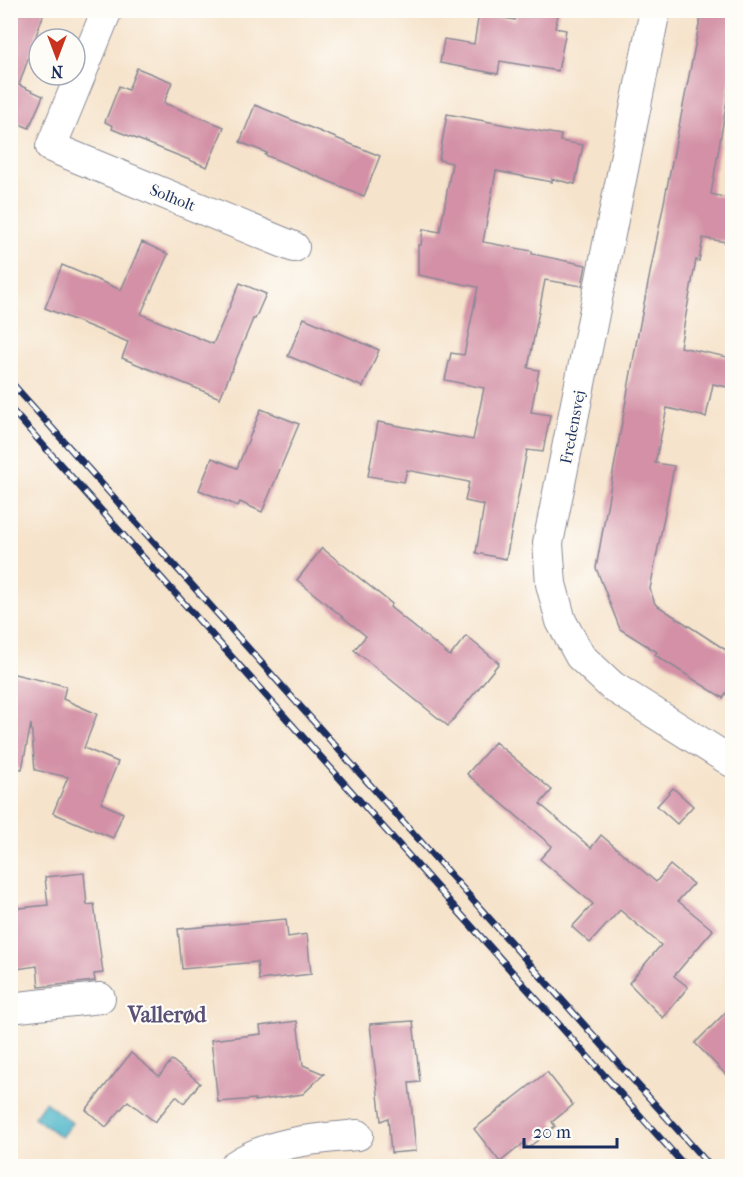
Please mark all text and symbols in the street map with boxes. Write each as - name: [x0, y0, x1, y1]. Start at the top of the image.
- north arrow: [27, 27, 87, 87]
- text: N: [50, 62, 63, 81]
- street label: Solholt: [147, 180, 199, 215]
- street label: Fredensvej: [556, 389, 589, 466]
- district label: Vallerød: [127, 1002, 207, 1028]
- scale bar: [524, 1111, 617, 1149]
- text: 20 m: [533, 1122, 571, 1143]

